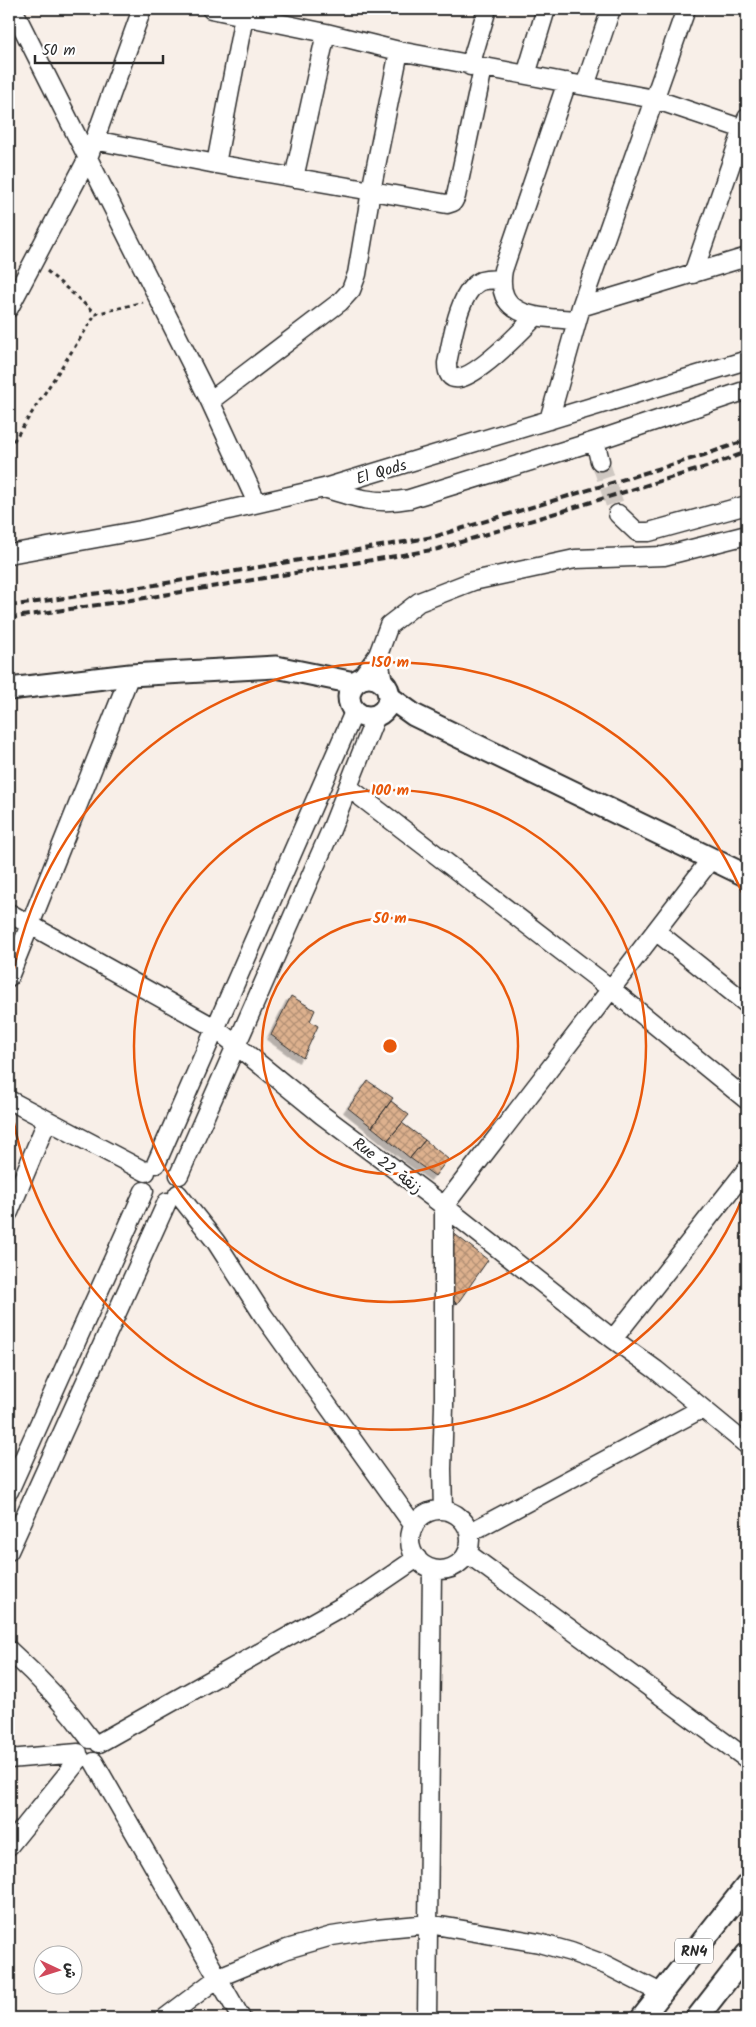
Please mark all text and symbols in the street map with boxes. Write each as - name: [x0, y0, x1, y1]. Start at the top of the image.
- scale bar: [35, 32, 162, 64]
- text: 50 m: [42, 39, 76, 63]
- street label: El Qods: [353, 453, 410, 492]
- text: 150 m: [371, 651, 409, 675]
- text: 100 m: [371, 779, 409, 803]
- text: 50 m: [372, 907, 407, 931]
- centre of rings: [381, 1037, 399, 1055]
- street label: Rue 22 زنقة: [347, 1132, 427, 1201]
- road number: RN4: [675, 1938, 713, 1964]
- north arrow: [32, 1944, 82, 1994]
- text: ش: [58, 1962, 81, 1979]

